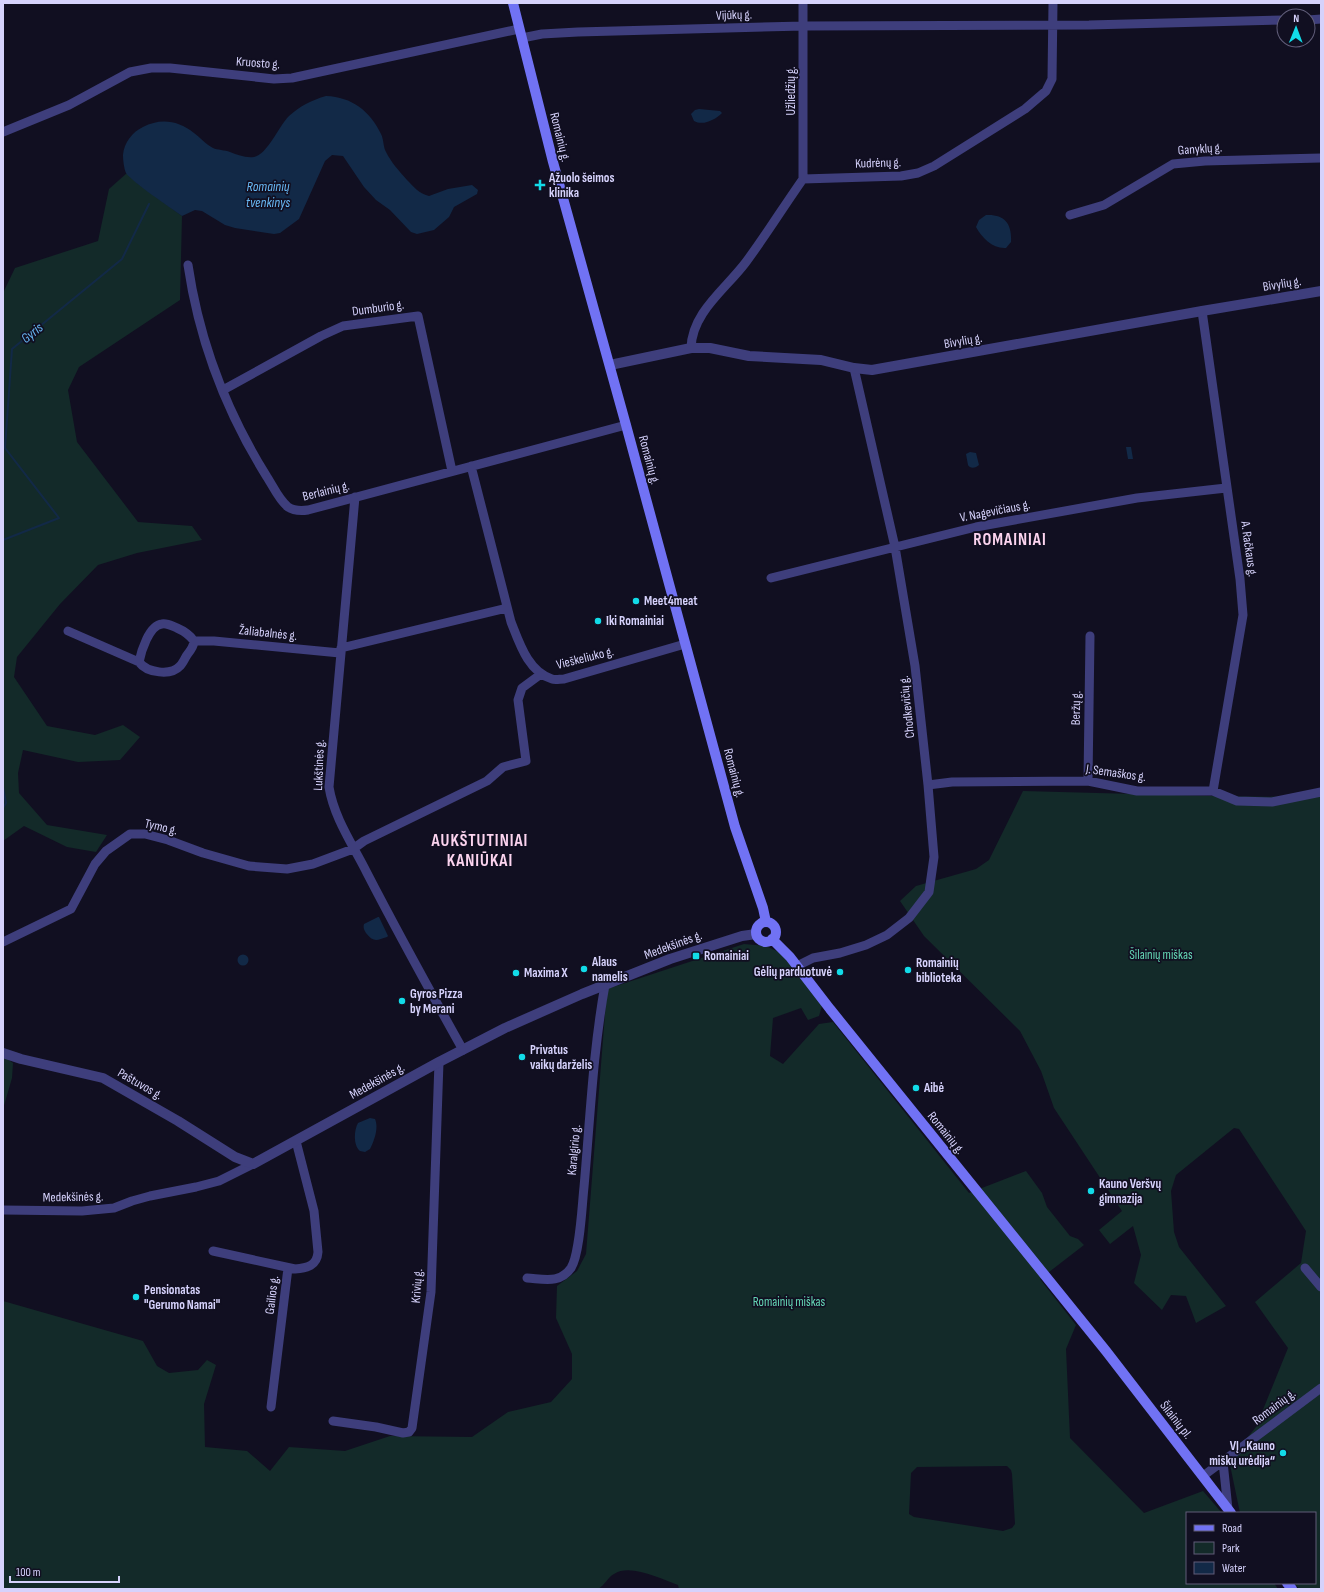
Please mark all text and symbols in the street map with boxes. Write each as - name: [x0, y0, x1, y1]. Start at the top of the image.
- street label: Vijūkų g.: [716, 6, 752, 24]
- north arrow: [1276, 8, 1316, 48]
- text: N: [1293, 12, 1299, 25]
- street label: Kruosto g.: [235, 53, 281, 73]
- street label: Užliedžių g.: [783, 66, 799, 116]
- street label: Romainių g.: [546, 111, 574, 163]
- street label: Ganyklų g.: [1177, 139, 1223, 159]
- street label: Kudrėnų g.: [855, 154, 901, 172]
- place label: Ąžuolo šeimos klinika: [548, 170, 615, 201]
- water label: Romainių tvenkinys: [246, 178, 290, 211]
- marker: Ąžuolo šeimos klinika: [534, 179, 546, 191]
- street label: Bivylių g.: [1262, 273, 1302, 295]
- street label: Dumburio g.: [351, 296, 405, 320]
- water label: Gyris: [18, 319, 46, 347]
- street label: Bivylių g.: [943, 330, 983, 352]
- street label: Romainių g.: [635, 434, 663, 486]
- street label: Berlainių g.: [301, 477, 351, 505]
- street label: V. Nagevičiaus g.: [959, 496, 1031, 526]
- street label: A. Račkaus g.: [1237, 519, 1261, 578]
- district label: ROMAINIAI: [973, 530, 1047, 550]
- place label: Meet4meat: [644, 593, 698, 609]
- marker: Meet4meat: [631, 596, 641, 606]
- place label: Iki Romainiai: [606, 613, 664, 629]
- marker: Iki Romainiai: [593, 616, 603, 626]
- street label: Žaliabalnės g.: [238, 622, 298, 644]
- street label: Vieškeliuko g.: [555, 643, 615, 673]
- street label: Chodkevičių g.: [896, 675, 918, 739]
- street label: Beržų g.: [1068, 691, 1084, 725]
- street label: Lukštinės g.: [310, 739, 328, 791]
- street label: Romainių g.: [720, 747, 748, 799]
- street label: J. Semaškos g.: [1084, 761, 1147, 785]
- street label: Tymo g.: [143, 815, 179, 839]
- district label: AUKŠTUTINIAI KANIŪKAI: [431, 830, 528, 871]
- street label: Medekšinės g.: [642, 927, 704, 963]
- park label: Šilainių miškas: [1129, 946, 1193, 963]
- place label: Romainiai: [704, 948, 749, 964]
- marker: Romainiai: [691, 951, 701, 961]
- place label: Alaus namelis: [591, 954, 628, 985]
- place label: Romainių biblioteka: [916, 955, 962, 986]
- marker: Alaus namelis: [579, 964, 589, 974]
- place label: Gėlių parduotuvė: [754, 964, 832, 980]
- place label: Maxima X: [524, 965, 569, 981]
- marker: Romainių biblioteka: [903, 965, 913, 975]
- marker: Gėlių parduotuvė: [835, 967, 845, 977]
- marker: Maxima X: [511, 968, 521, 978]
- place label: Gyros Pizza by Merani: [410, 986, 463, 1017]
- marker: Gyros Pizza by Merani: [397, 996, 407, 1006]
- place label: Privatus vaikų darželis: [530, 1042, 592, 1073]
- marker: Privatus vaikų darželis: [517, 1052, 527, 1062]
- street label: Medekšinės g.: [347, 1059, 407, 1103]
- street label: Paštuvos g.: [115, 1065, 165, 1103]
- place label: Aibė: [923, 1080, 944, 1096]
- marker: Aibė: [911, 1083, 921, 1093]
- street label: Romainių g.: [924, 1108, 968, 1158]
- street label: Karalgirio g.: [564, 1124, 584, 1176]
- place label: Kauno Veršvų gimnazija: [1099, 1176, 1161, 1207]
- marker: Kauno Veršvų gimnazija: [1086, 1186, 1096, 1196]
- street label: Medekšinės g.: [43, 1188, 103, 1206]
- street label: Krivių g.: [408, 1268, 426, 1304]
- street label: Gailios g.: [262, 1275, 282, 1315]
- place label: Pensionatas "Gerumo Namai": [144, 1282, 220, 1313]
- marker: Pensionatas "Gerumo Namai": [131, 1292, 141, 1302]
- park label: Romainių miškas: [753, 1294, 826, 1310]
- street label: Romainių g.: [1249, 1386, 1299, 1428]
- street label: Šilainių pl.: [1156, 1397, 1197, 1442]
- place label: VĮ „Kauno miškų urėdija“: [1209, 1438, 1275, 1469]
- marker: VĮ „Kauno miškų urėdija“: [1278, 1448, 1288, 1458]
- legend: [1186, 1512, 1316, 1584]
- text: Road: [1222, 1521, 1242, 1536]
- text: Park: [1222, 1541, 1240, 1556]
- scale bar: [10, 1558, 119, 1584]
- text: Water: [1222, 1561, 1246, 1576]
- text: 100 m: [16, 1565, 41, 1580]

